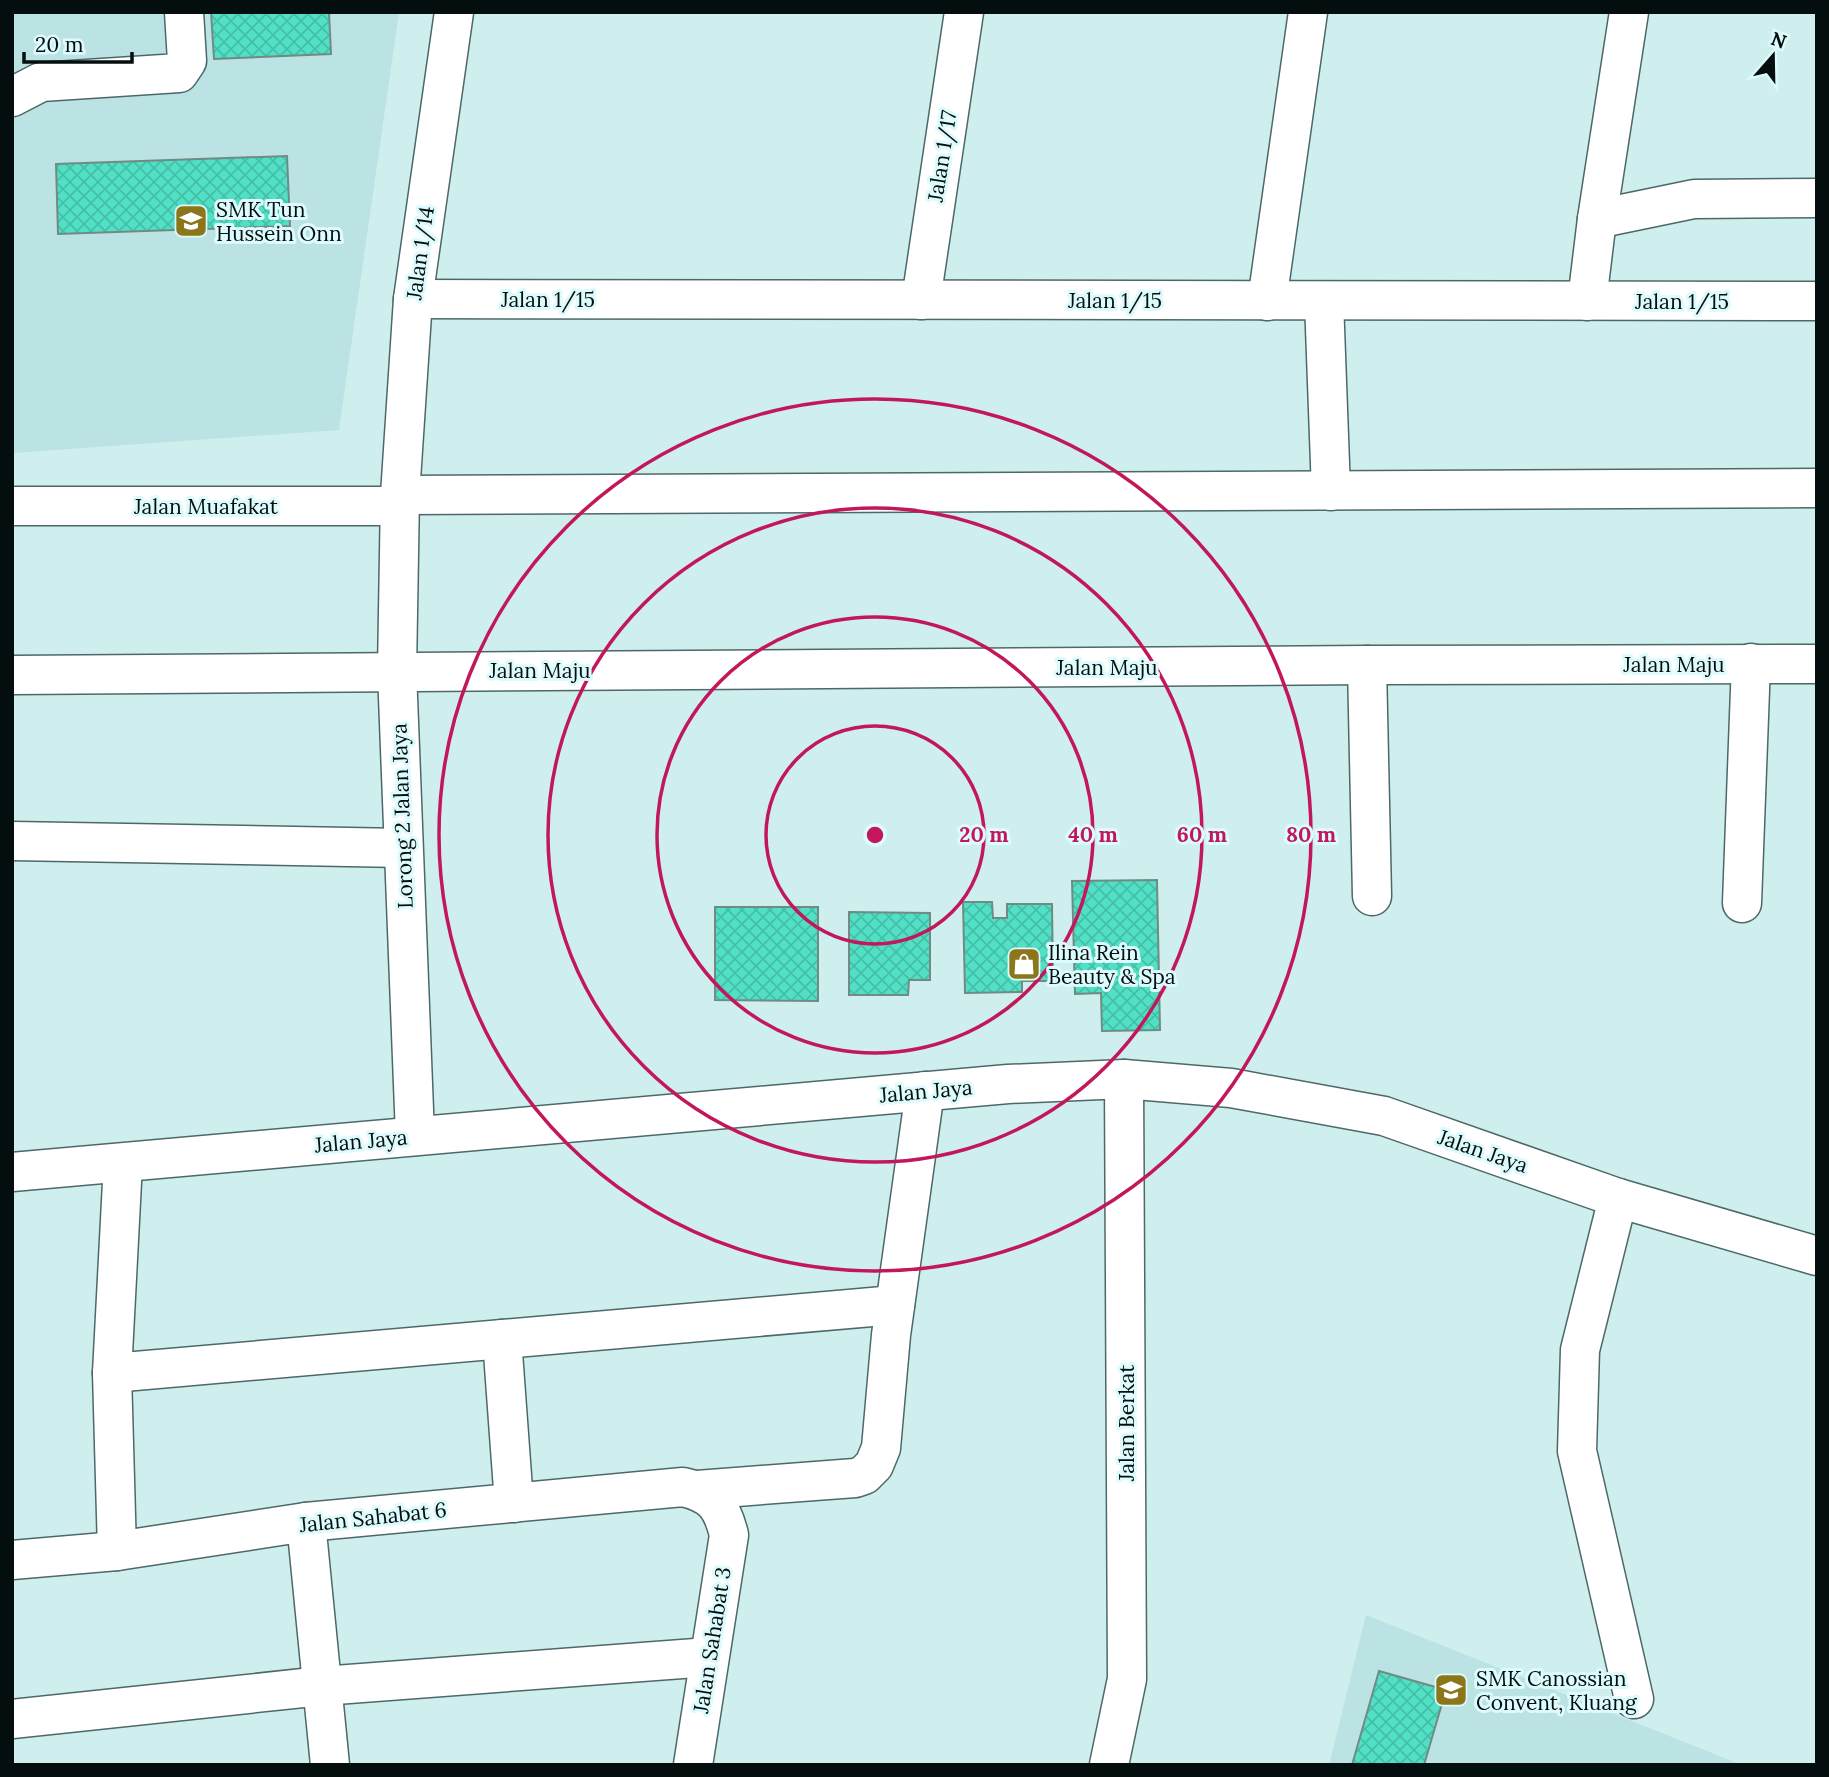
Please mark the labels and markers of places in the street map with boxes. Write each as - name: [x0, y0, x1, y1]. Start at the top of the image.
- place label: SMK Tun Hussein Onn: [216, 196, 342, 247]
- school or university icon: SMK Tun Hussein Onn: [172, 202, 210, 240]
- centre of rings: [863, 823, 887, 847]
- place label: Ilina Rein Beauty & Spa: [1048, 939, 1176, 990]
- shop icon: Ilina Rein Beauty & Spa: [1005, 945, 1043, 983]
- place label: SMK Canossian Convent, Kluang: [1476, 1665, 1637, 1716]
- school or university icon: SMK Canossian Convent, Kluang: [1432, 1671, 1470, 1709]

